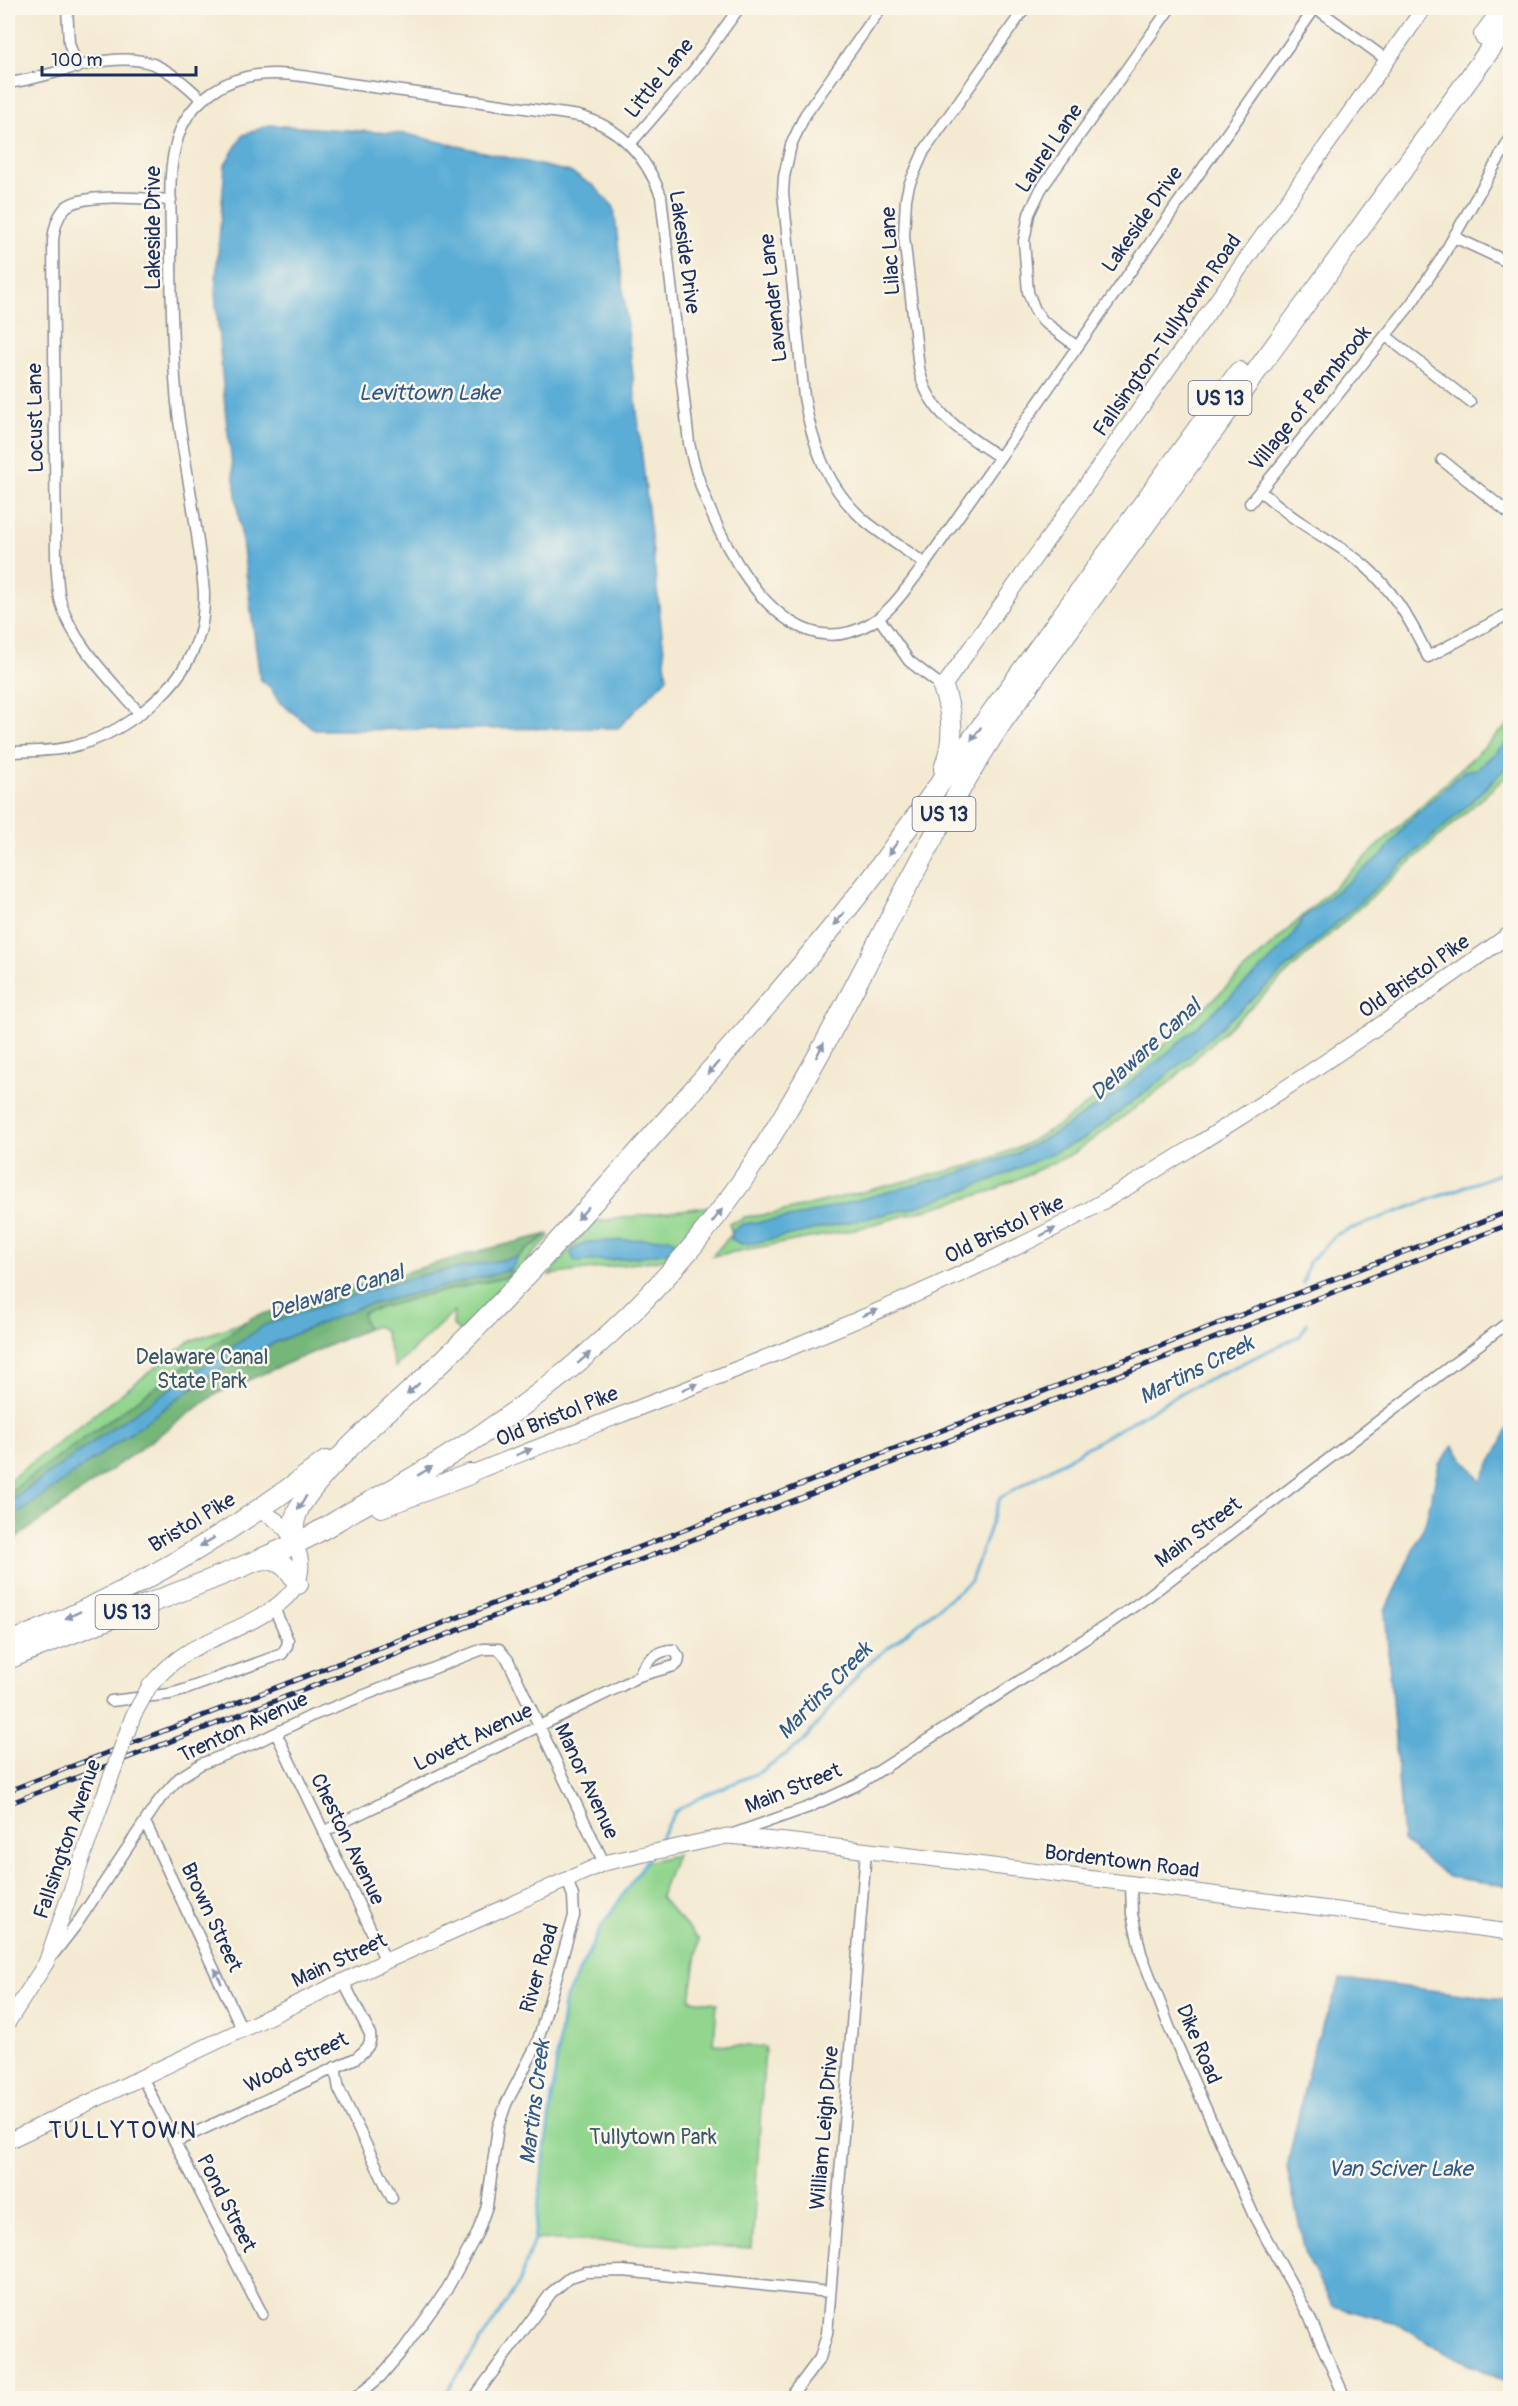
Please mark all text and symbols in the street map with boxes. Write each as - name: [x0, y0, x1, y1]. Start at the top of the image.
- street label: Little Lane: [619, 32, 700, 124]
- scale bar: [42, 39, 196, 77]
- text: 100 m: [51, 49, 103, 72]
- street label: Laurel Lane: [1010, 98, 1089, 198]
- street label: Lakeside Drive: [1096, 160, 1189, 278]
- street label: Lakeside Drive: [140, 165, 167, 290]
- street label: Lakeside Drive: [663, 189, 707, 316]
- street label: Lilac Lane: [875, 205, 906, 296]
- street label: Fallsington-Tullytown Road: [1087, 229, 1248, 442]
- street label: Lavender Lane: [753, 232, 794, 364]
- street label: Village of Pennbrook: [1243, 320, 1378, 477]
- street label: Locust Lane: [21, 362, 50, 473]
- water label: Levittown Lake: [358, 379, 502, 407]
- road number: US 13: [1188, 381, 1252, 415]
- one-way arrow: [970, 726, 982, 742]
- road number: US 13: [912, 797, 976, 831]
- one-way arrow: [887, 839, 899, 855]
- one-way arrow: [833, 911, 845, 927]
- street label: Old Bristol Pike: [1354, 928, 1476, 1025]
- water label: Delaware Canal: [1085, 991, 1209, 1107]
- one-way arrow: [815, 1042, 825, 1059]
- one-way arrow: [707, 1060, 720, 1075]
- street label: Old Bristol Pike: [940, 1189, 1069, 1270]
- one-way arrow: [576, 1206, 590, 1221]
- one-way arrow: [711, 1208, 723, 1224]
- one-way arrow: [1039, 1227, 1056, 1237]
- water label: Delaware Canal: [266, 1257, 410, 1326]
- one-way arrow: [862, 1308, 880, 1318]
- water label: Martins Creek: [1134, 1328, 1260, 1411]
- park label: Delaware Canal State Park: [136, 1344, 268, 1395]
- one-way arrow: [576, 1352, 591, 1365]
- street label: Old Bristol Pike: [492, 1379, 623, 1453]
- one-way arrow: [681, 1381, 699, 1391]
- one-way arrow: [405, 1382, 420, 1396]
- one-way arrow: [515, 1447, 533, 1456]
- one-way arrow: [417, 1465, 433, 1476]
- street label: Bristol Pike: [144, 1486, 241, 1559]
- street label: Main Street: [1150, 1491, 1248, 1574]
- one-way arrow: [297, 1495, 308, 1511]
- one-way arrow: [199, 1536, 215, 1547]
- road number: US 13: [96, 1595, 158, 1629]
- one-way arrow: [64, 1610, 81, 1619]
- water label: Martins Creek: [771, 1635, 879, 1745]
- street label: Trenton Avenue: [174, 1685, 313, 1769]
- street label: Lovett Avenue: [409, 1697, 538, 1778]
- street label: Manor Avenue: [548, 1719, 625, 1844]
- street label: Fallsington Avenue: [28, 1755, 108, 1923]
- street label: Main Street: [741, 1757, 846, 1820]
- street label: Cheston Avenue: [304, 1769, 391, 1910]
- street label: Bordentown Road: [1043, 1839, 1201, 1884]
- street label: Brown Street: [174, 1858, 249, 1977]
- street label: River Road: [514, 1920, 565, 2016]
- street label: Main Street: [287, 1926, 392, 1994]
- one-way arrow: [213, 1968, 222, 1985]
- street label: Dike Road: [1170, 2000, 1227, 2088]
- street label: Wood Street: [240, 2025, 353, 2099]
- water label: Martins Creek: [513, 2037, 557, 2166]
- street label: William Leigh Drive: [804, 2044, 845, 2211]
- district label: TULLYTOWN: [48, 2116, 198, 2145]
- park label: Tullytown Park: [589, 2124, 717, 2151]
- street label: Pond Street: [190, 2150, 263, 2257]
- water label: Van Sciver Lake: [1328, 2155, 1474, 2183]

